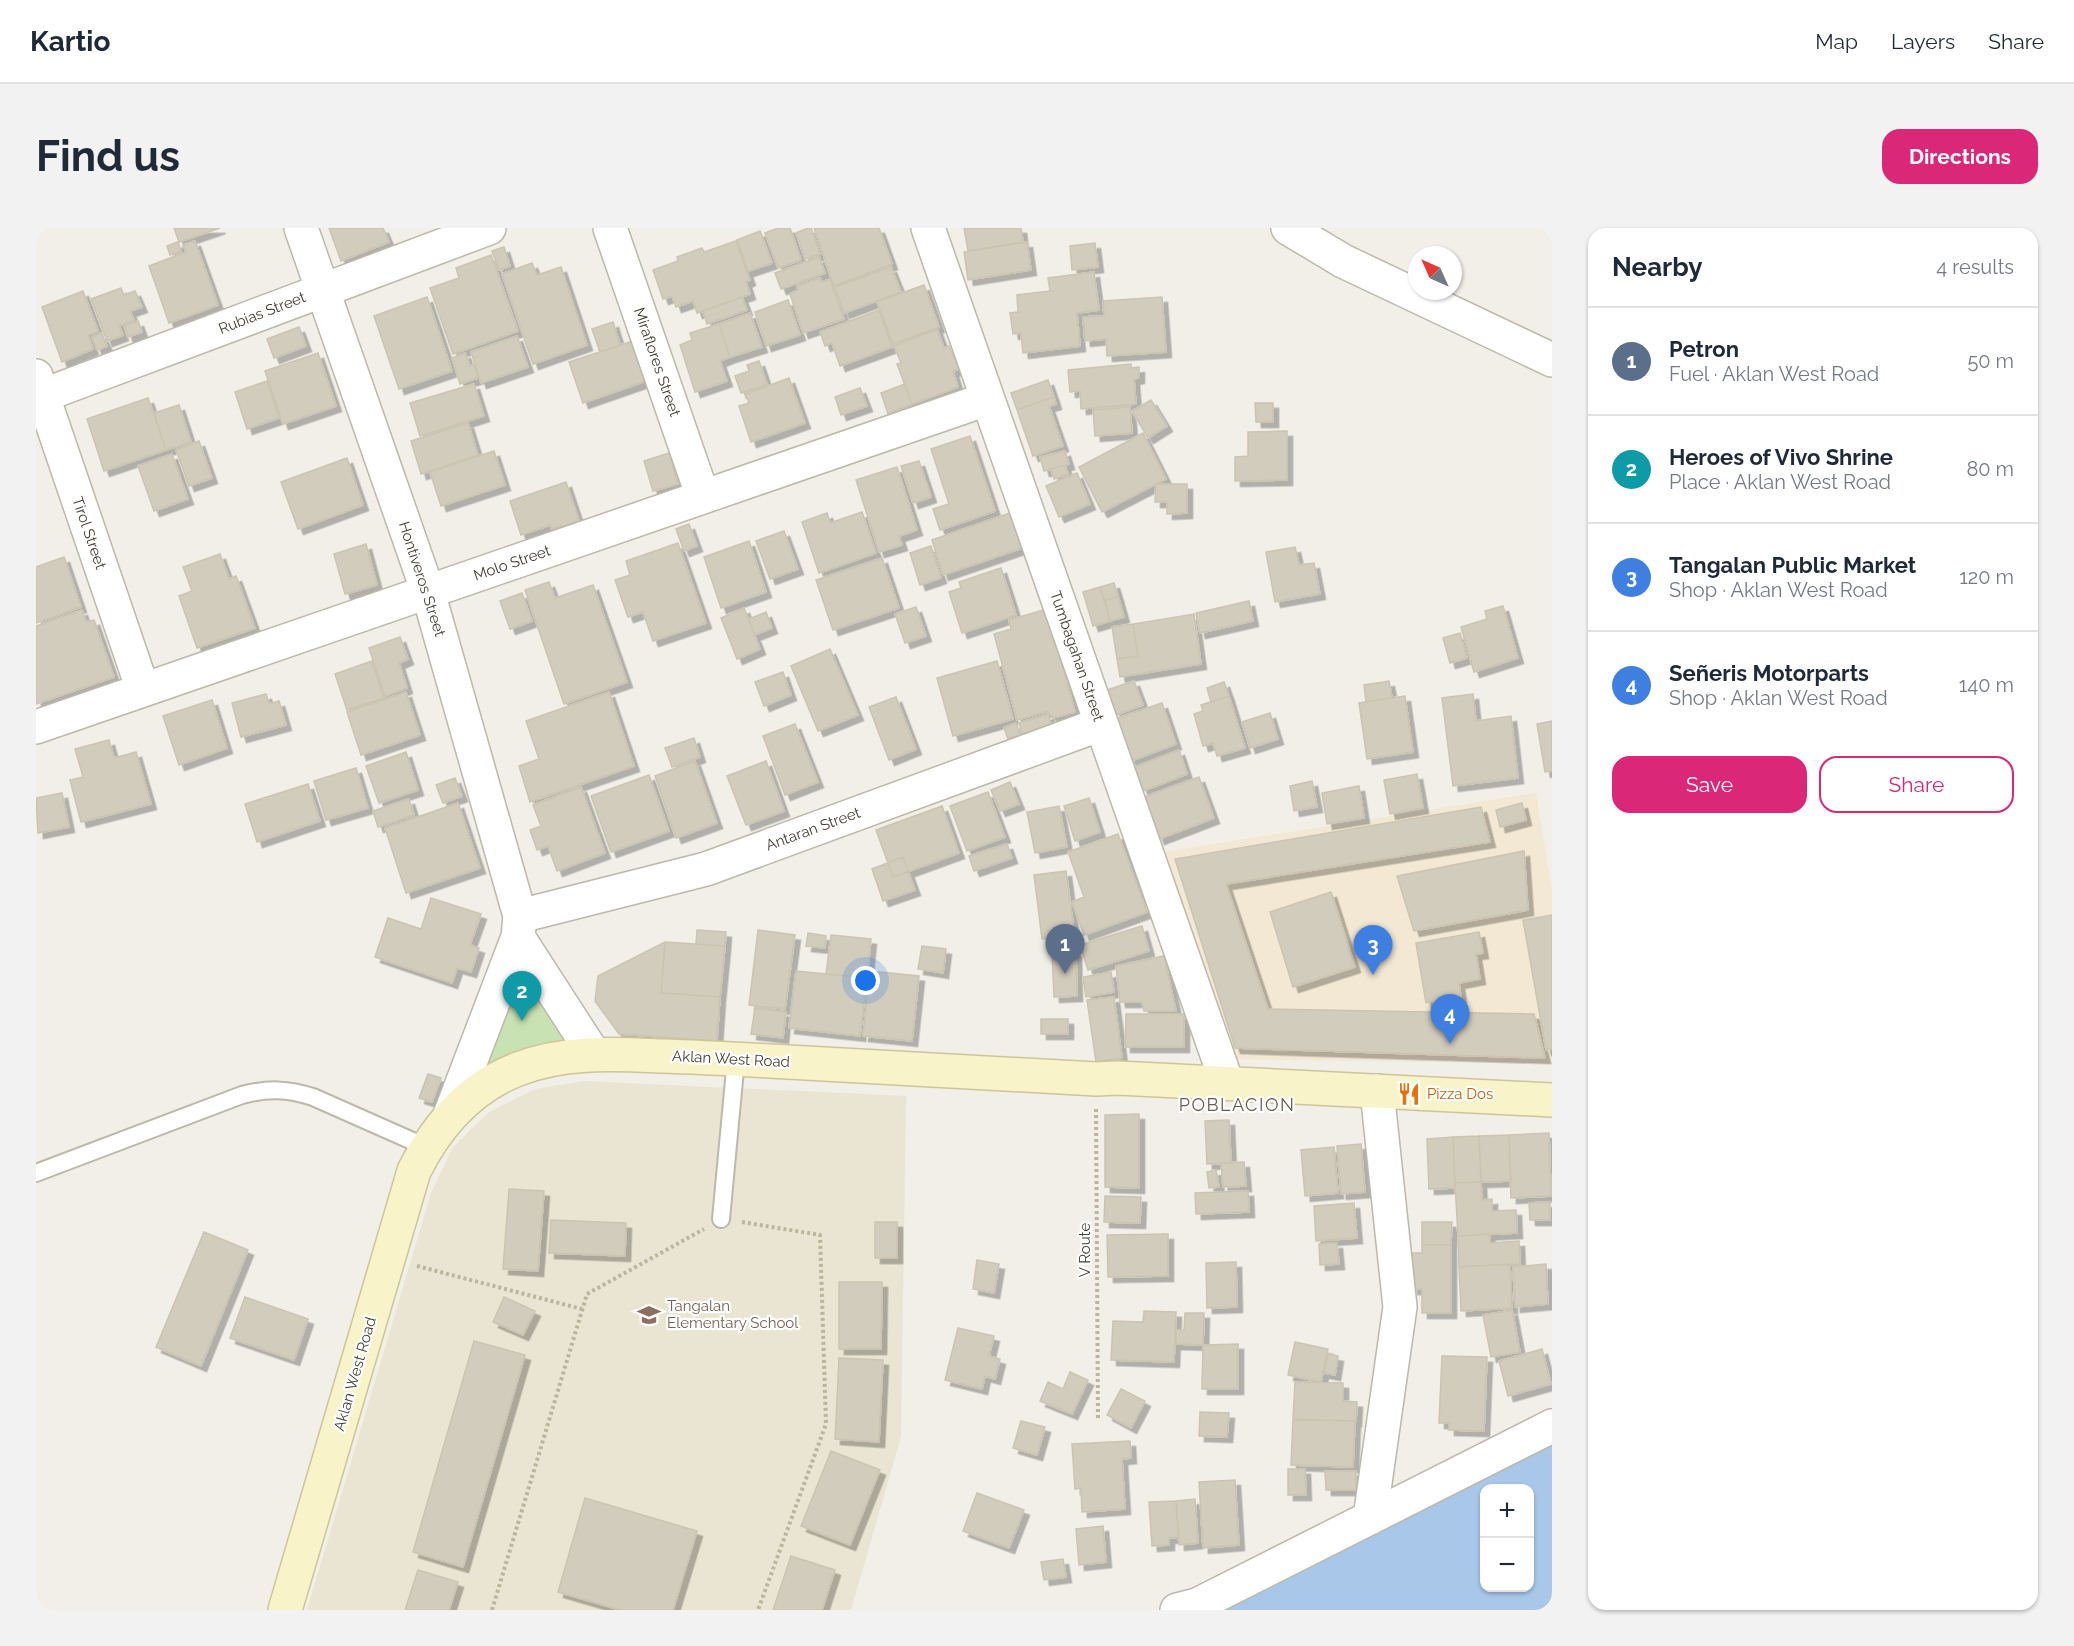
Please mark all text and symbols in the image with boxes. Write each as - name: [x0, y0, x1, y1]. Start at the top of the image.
- text: Kartio: [30, 25, 110, 58]
- text: Map: [1815, 29, 1858, 54]
- text: Layers: [1891, 29, 1955, 54]
- text: Share: [1988, 29, 2044, 54]
- button: Directions: [1882, 129, 2038, 184]
- text: Find us: [36, 132, 180, 181]
- north arrow: [1408, 246, 1462, 300]
- text: Nearby: [1612, 252, 1702, 282]
- text: 4 results: [1936, 255, 2014, 279]
- street label: Rubias Street: [216, 288, 308, 338]
- street label: Miraflores Street: [630, 305, 684, 419]
- text: Petron: [1669, 336, 1739, 362]
- text: 1: [1627, 349, 1636, 373]
- text: 50 m: [1967, 349, 2014, 373]
- text: Fuel · Aklan West Road: [1669, 362, 1879, 386]
- text: Heroes of Vivo Shrine: [1669, 444, 1893, 470]
- text: 2: [1626, 457, 1637, 481]
- text: 80 m: [1966, 457, 2014, 481]
- text: Place · Aklan West Road: [1669, 470, 1891, 494]
- street label: Tirol Street: [68, 494, 110, 572]
- street label: Hontiveros Street: [395, 519, 449, 639]
- street label: Molo Street: [471, 541, 553, 585]
- text: Tangalan Public Market: [1669, 552, 1916, 578]
- text: 3: [1626, 565, 1637, 589]
- text: 120 m: [1959, 565, 2014, 589]
- text: Shop · Aklan West Road: [1669, 578, 1888, 602]
- street label: Tumbagahan Street: [1046, 589, 1108, 723]
- text: Señeris Motorparts: [1669, 660, 1869, 686]
- text: 4: [1626, 673, 1637, 697]
- text: 140 m: [1959, 673, 2014, 697]
- text: Shop · Aklan West Road: [1669, 686, 1888, 710]
- button: Save: [1612, 756, 1807, 813]
- button: Share: [1819, 756, 2014, 813]
- street label: Antaran Street: [763, 804, 863, 854]
- pin: 1: [1046, 924, 1084, 974]
- pin: 3: [1354, 926, 1392, 975]
- your location: [851, 966, 880, 995]
- pin: 2: [502, 972, 542, 1021]
- pin: 4: [1430, 994, 1470, 1044]
- street label: Aklan West Road: [672, 1047, 790, 1071]
- restaurant icon: Pizza Dos: [1396, 1081, 1422, 1107]
- place label: Pizza Dos: [1427, 1085, 1493, 1103]
- district label: POBLACION: [1179, 1094, 1295, 1115]
- street label: V Route: [1076, 1223, 1094, 1277]
- place label: Tangalan Elementary School: [667, 1297, 799, 1332]
- school or university icon: Tangalan Elementary School: [636, 1302, 662, 1328]
- street label: Aklan West Road: [330, 1315, 380, 1433]
- map controls: [1480, 1484, 1534, 1592]
- button: +: [1480, 1484, 1534, 1538]
- button: −: [1480, 1538, 1534, 1592]

